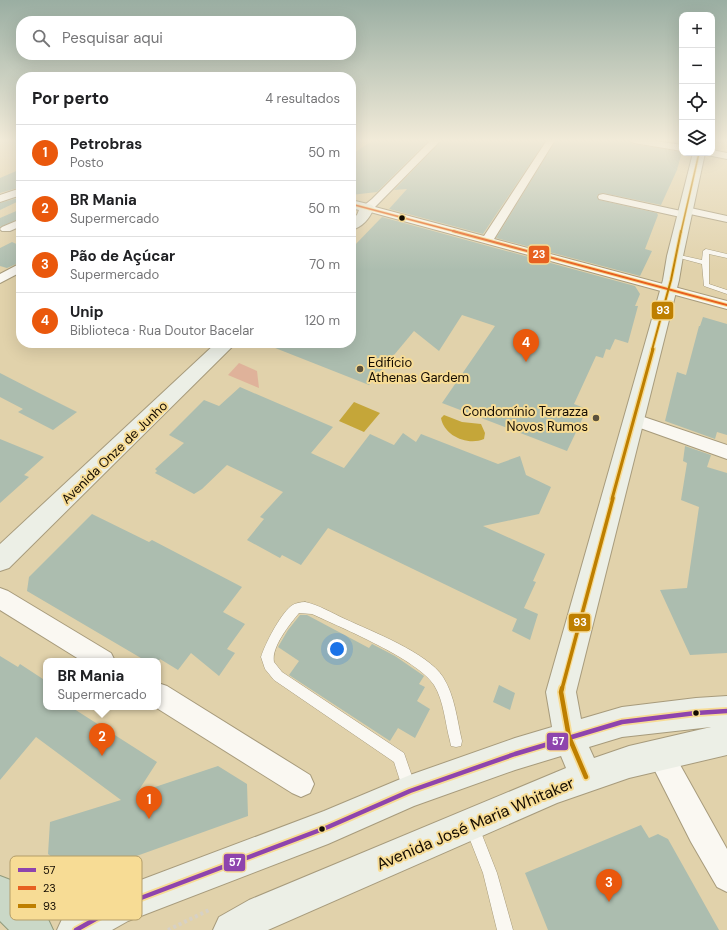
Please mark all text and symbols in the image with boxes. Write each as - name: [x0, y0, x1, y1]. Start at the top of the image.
- map controls: [679, 12, 715, 156]
- button: +: [679, 12, 715, 48]
- search box: [16, 16, 356, 60]
- icon: search: [30, 27, 52, 49]
- text: Pesquisar aqui: [62, 28, 163, 48]
- button: −: [679, 48, 715, 84]
- button: locate: [679, 84, 715, 120]
- text: Por perto: [32, 87, 109, 109]
- text: 4 resultados: [265, 90, 340, 107]
- button: layers: [679, 120, 715, 156]
- text: Petrobras: [70, 134, 142, 154]
- text: 1: [43, 144, 47, 161]
- text: 50 m: [308, 144, 340, 161]
- text: Posto: [70, 154, 104, 171]
- text: BR Mania: [70, 190, 137, 210]
- text: 2: [41, 200, 49, 217]
- text: 50 m: [308, 200, 340, 217]
- text: Supermercado: [70, 210, 159, 227]
- unlabelled marker: [397, 213, 407, 223]
- line badge: 23: [528, 245, 550, 264]
- text: Pão de Açúcar: [70, 246, 175, 266]
- text: 23: [533, 247, 545, 261]
- text: 3: [41, 256, 49, 273]
- text: 70 m: [309, 256, 340, 273]
- text: Supermercado: [70, 266, 159, 283]
- line badge: 93: [651, 301, 674, 320]
- text: Unip: [70, 302, 103, 322]
- text: 93: [656, 303, 670, 317]
- text: 4: [41, 312, 49, 329]
- text: 120 m: [305, 312, 340, 329]
- text: Biblioteca · Rua Doutor Bacelar: [70, 322, 254, 339]
- pin: 4: [513, 329, 539, 362]
- place label: Edifício Athenas Gardem: [368, 354, 469, 386]
- marker: Edifício Athenas Gardem: [355, 364, 365, 374]
- street label: Avenida Onze de Junho: [58, 397, 171, 507]
- place label: Condomínio Terrazza Novos Rumos: [462, 403, 588, 435]
- marker: Condomínio Terrazza Novos Rumos: [591, 413, 601, 423]
- line badge: 93: [568, 613, 591, 632]
- text: 93: [573, 615, 587, 629]
- your location: [327, 639, 347, 659]
- popup: [43, 658, 161, 710]
- text: BR Mania: [57, 666, 124, 686]
- text: Supermercado: [57, 686, 147, 703]
- unlabelled marker: [691, 708, 701, 718]
- pin: 2: [89, 723, 115, 756]
- line badge: 57: [546, 732, 569, 751]
- text: 57: [552, 734, 564, 748]
- street label: Avenida José Maria Whitaker: [373, 772, 577, 875]
- pin: 1: [136, 786, 162, 819]
- unlabelled marker: [317, 824, 327, 834]
- line badge: 57: [223, 853, 246, 872]
- text: 57: [229, 855, 241, 869]
- legend: [10, 856, 142, 920]
- text: 57: [43, 863, 56, 877]
- pin: 3: [596, 869, 622, 902]
- text: 23: [43, 881, 56, 895]
- text: 93: [43, 899, 56, 913]

